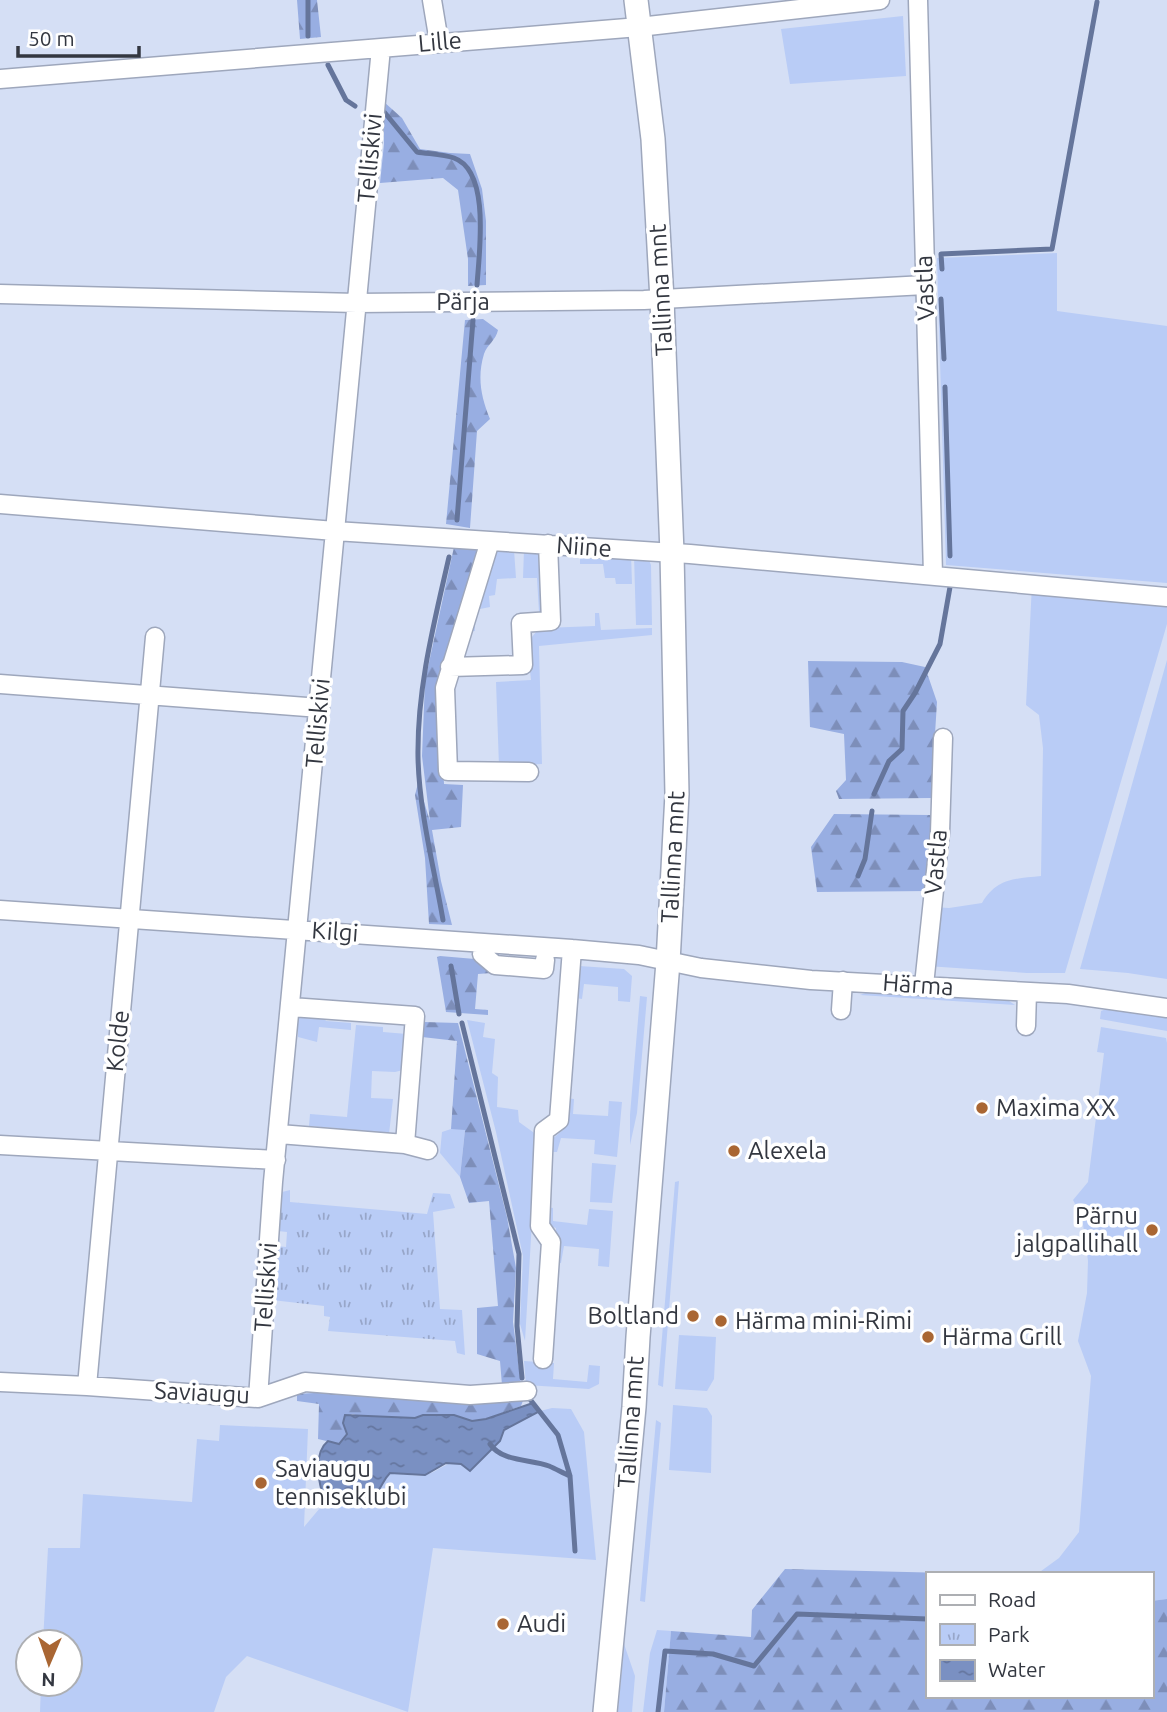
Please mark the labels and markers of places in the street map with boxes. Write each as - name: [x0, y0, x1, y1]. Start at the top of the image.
- place label: Maxima XX: [996, 1094, 1116, 1121]
- marker: Maxima XX: [974, 1100, 990, 1116]
- place label: Alexela: [748, 1137, 827, 1164]
- marker: Alexela: [726, 1143, 742, 1159]
- place label: Pärnu jalgpallihall: [1014, 1202, 1138, 1257]
- marker: Pärnu jalgpallihall: [1144, 1222, 1160, 1238]
- place label: Boltland: [588, 1302, 679, 1329]
- place label: Härma mini-Rimi: [735, 1307, 912, 1334]
- marker: Boltland: [685, 1308, 701, 1324]
- marker: Härma mini-Rimi: [713, 1313, 729, 1329]
- place label: Härma Grill: [942, 1323, 1062, 1350]
- marker: Härma Grill: [920, 1329, 936, 1345]
- place label: Saviaugu tenniseklubi: [275, 1455, 407, 1510]
- marker: Saviaugu tenniseklubi: [253, 1475, 269, 1491]
- place label: Audi: [517, 1610, 566, 1637]
- marker: Audi: [495, 1616, 511, 1632]

